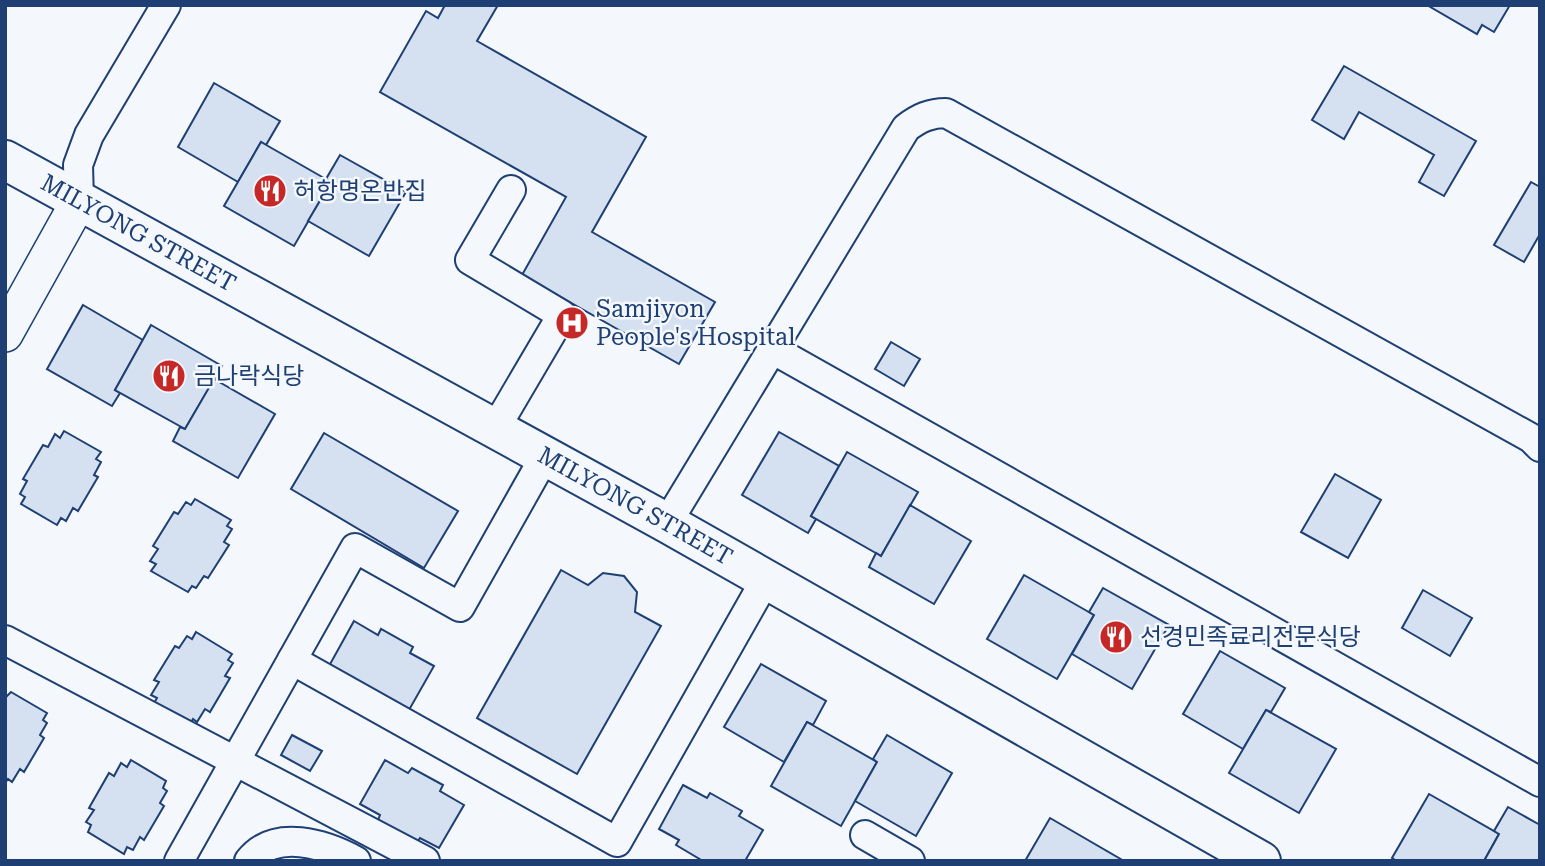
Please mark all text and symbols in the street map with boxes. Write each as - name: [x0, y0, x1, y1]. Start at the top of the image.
- street label: MILYONG STREET: [36, 168, 241, 298]
- restaurant icon: 허항명온반집: [251, 172, 289, 210]
- place label: 허항명온반집: [294, 177, 426, 205]
- place label: Samjiyon People's Hospital: [596, 295, 795, 351]
- hospital icon: Samjiyon People's Hospital: [553, 304, 591, 342]
- restaurant icon: 금나락식당: [150, 357, 188, 395]
- place label: 금나락식당: [194, 362, 304, 390]
- street label: MILYONG STREET: [533, 441, 737, 571]
- restaurant icon: 선경민족료리전문식당: [1097, 618, 1135, 656]
- place label: 선경민족료리전문식당: [1140, 623, 1361, 651]

